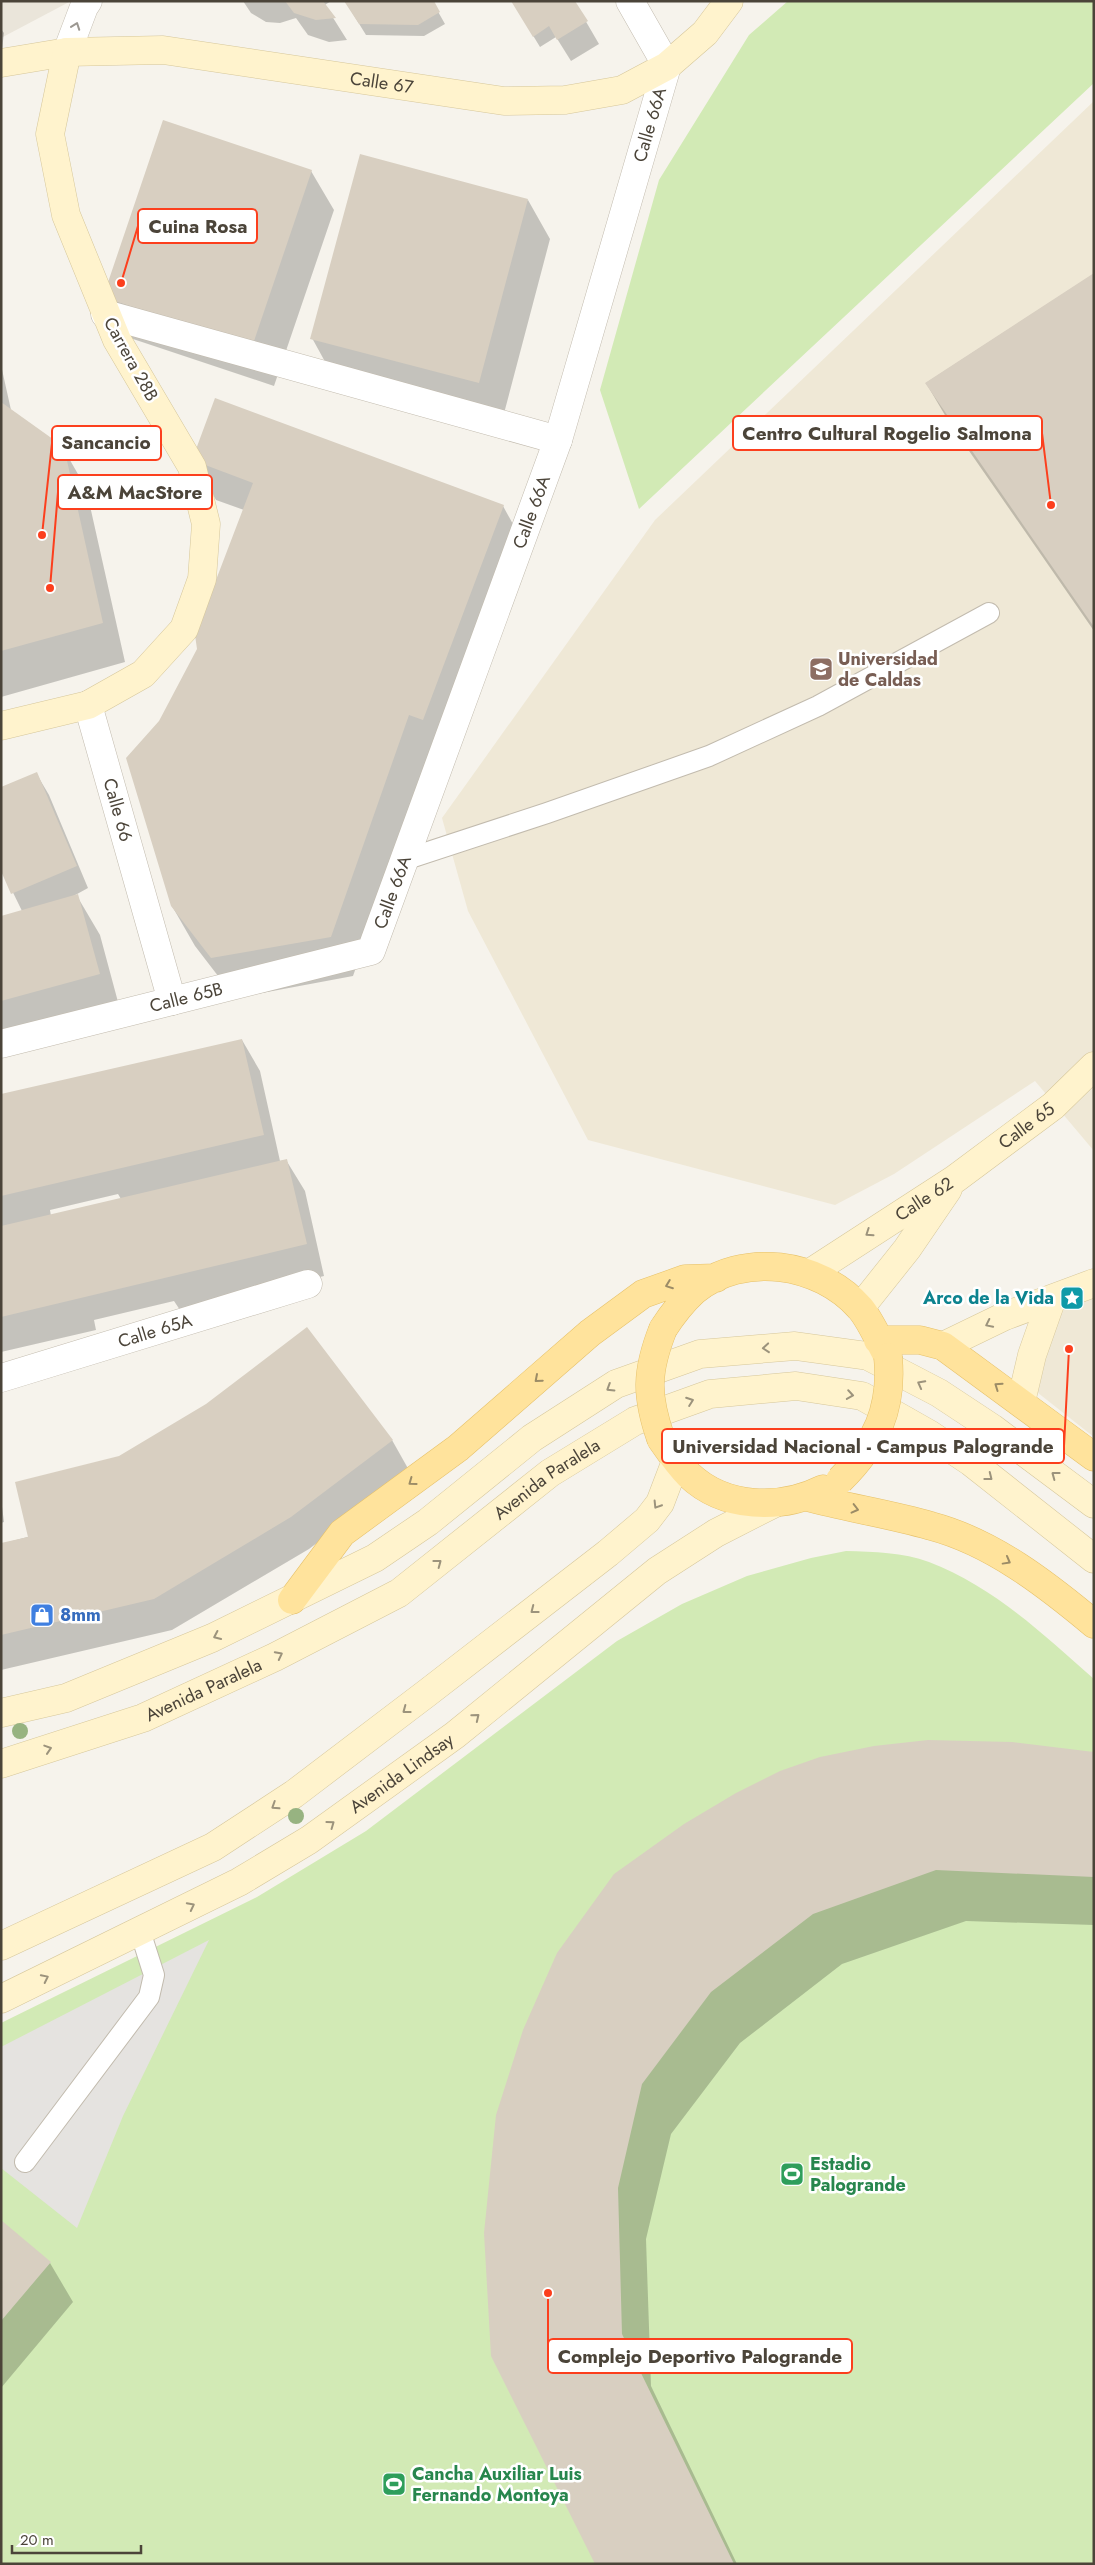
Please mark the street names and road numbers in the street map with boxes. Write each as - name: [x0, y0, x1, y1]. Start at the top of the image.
- street label: Calle 67: [348, 65, 416, 100]
- street label: Calle 66A: [627, 84, 673, 165]
- street label: Carrera 28B: [97, 312, 165, 406]
- street label: Calle 66A: [506, 471, 557, 552]
- street label: Calle 66: [96, 775, 139, 845]
- street label: Calle 66A: [367, 852, 418, 933]
- street label: Calle 65B: [147, 976, 226, 1019]
- street label: Calle 65: [993, 1096, 1060, 1155]
- street label: Calle 62: [890, 1171, 958, 1228]
- street label: Calle 65A: [115, 1307, 195, 1354]
- street label: Avenida Paralela: [488, 1432, 605, 1526]
- street label: Avenida Paralela: [141, 1652, 266, 1728]
- street label: Avenida Lindsay: [344, 1727, 459, 1820]

